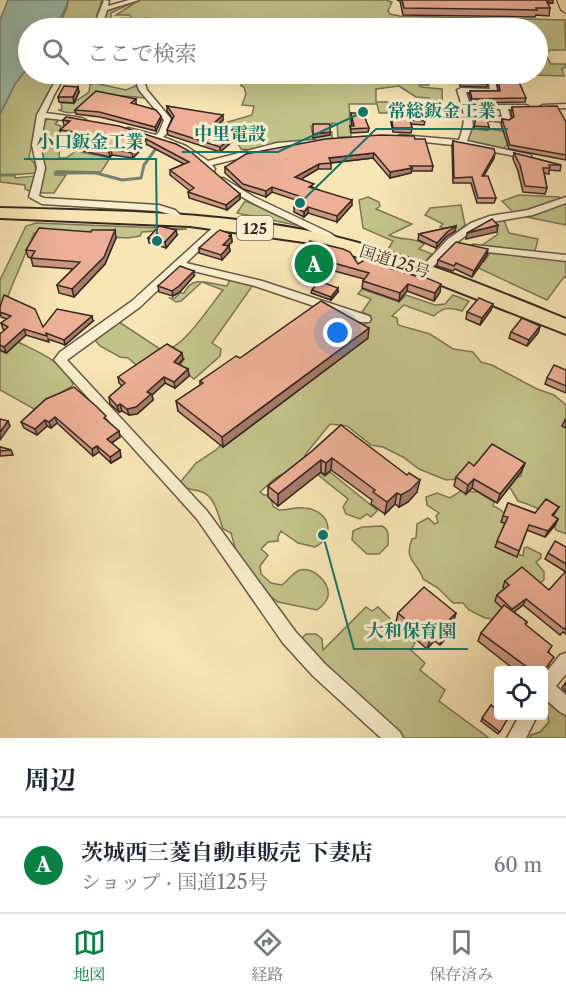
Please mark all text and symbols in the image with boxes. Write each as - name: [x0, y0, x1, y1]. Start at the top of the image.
- search box: [18, 18, 548, 84]
- icon: search: [39, 35, 72, 68]
- text: ここで検索: [87, 40, 197, 67]
- callout: 常総鈑金工業: [376, 93, 508, 129]
- text: 常総鈑金工業: [388, 100, 496, 122]
- callout: 中里電設: [182, 116, 278, 152]
- callout: 小口鈑金工業: [24, 123, 156, 159]
- text: 中里電設: [194, 123, 266, 145]
- text: 小口鈑金工業: [36, 131, 144, 153]
- road number: 125: [237, 216, 273, 240]
- street label: 国道125号: [357, 240, 433, 282]
- pin: A: [294, 242, 334, 286]
- your location: [323, 318, 352, 347]
- callout: 大和保育園: [354, 613, 468, 649]
- text: 大和保育園: [366, 620, 456, 642]
- map controls: [494, 666, 548, 720]
- button: locate: [494, 666, 548, 720]
- text: 周辺: [24, 764, 76, 796]
- text: 茨城西三菱自動車販売 下妻店: [81, 839, 373, 866]
- text: A: [36, 853, 51, 877]
- text: 60 m: [494, 853, 542, 877]
- text: ショップ · 国道125号: [81, 870, 268, 894]
- tab: 地図: [73, 926, 106, 985]
- tab: 経路: [251, 926, 284, 985]
- tab: 保存済み: [429, 926, 493, 985]

